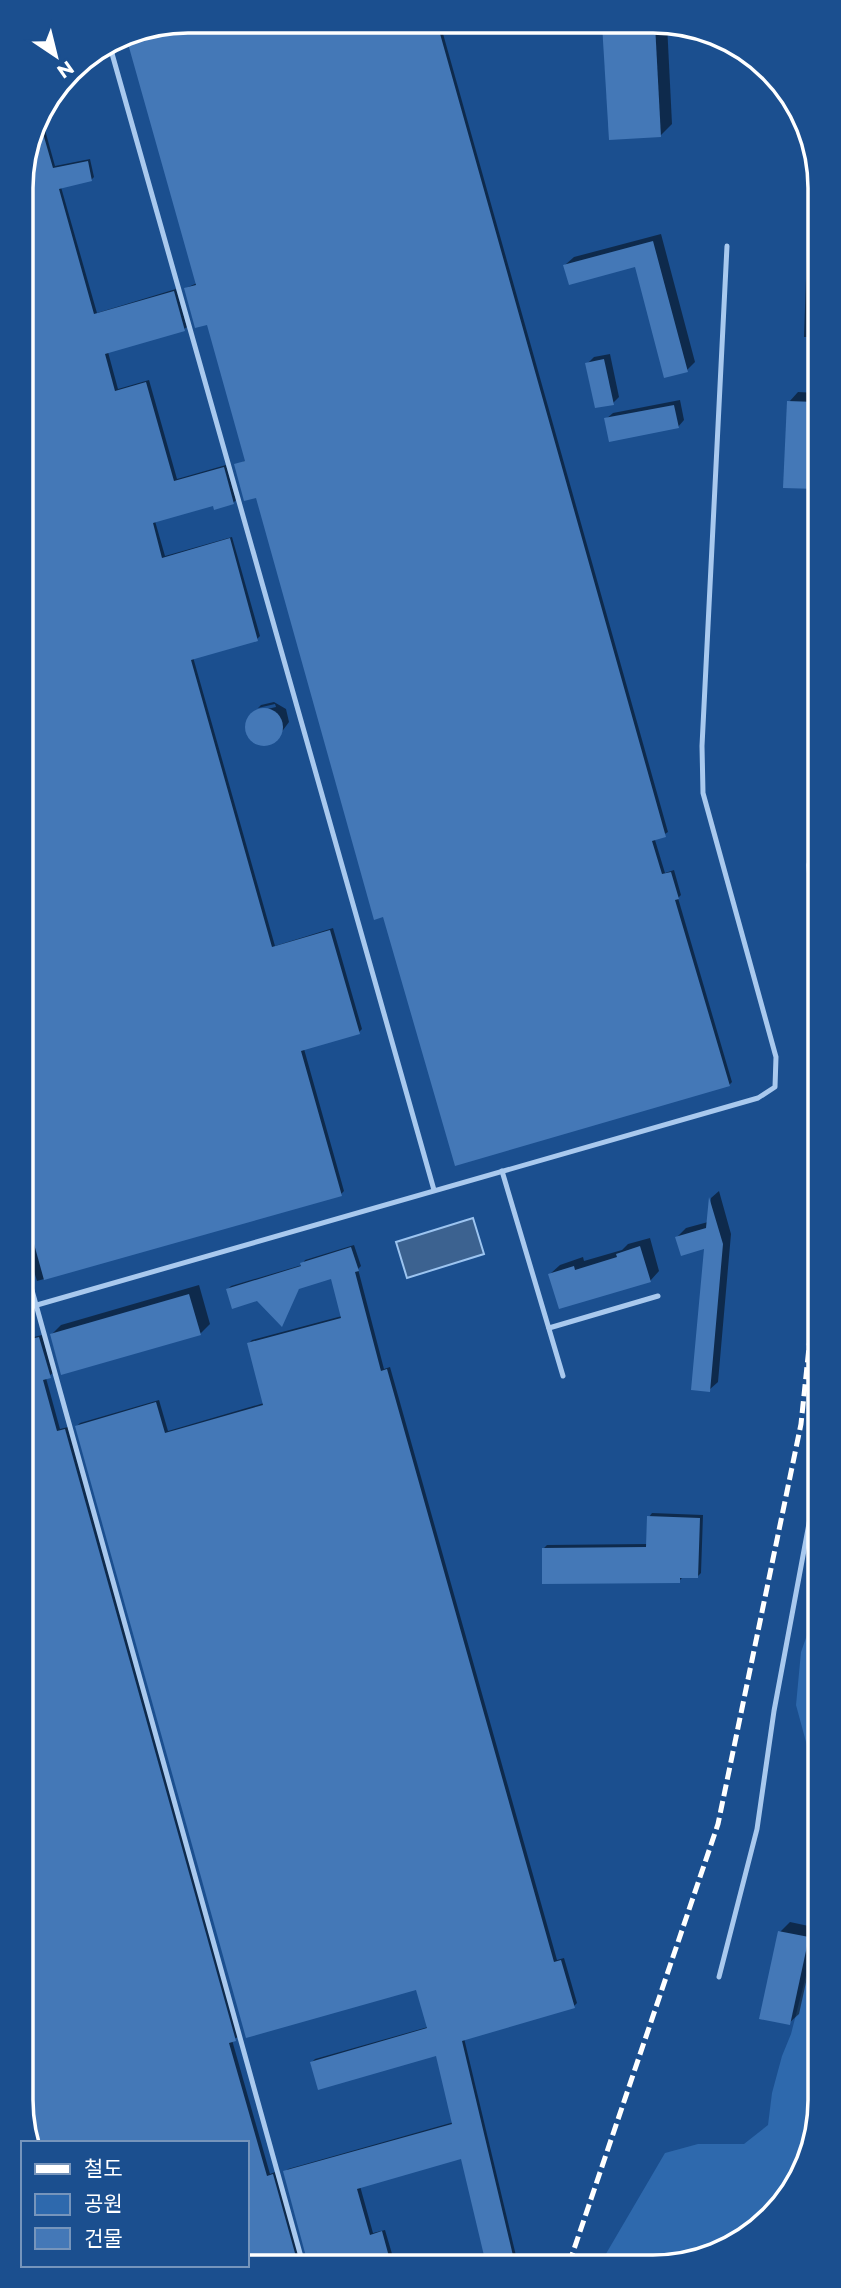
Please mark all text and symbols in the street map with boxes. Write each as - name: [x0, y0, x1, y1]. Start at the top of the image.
- north arrow: [21, 21, 91, 91]
- text: N: [53, 56, 78, 83]
- legend: [21, 2141, 248, 2267]
- text: 철도: [84, 2156, 123, 2181]
- text: 공원: [84, 2191, 123, 2216]
- text: 건물: [84, 2226, 123, 2251]

